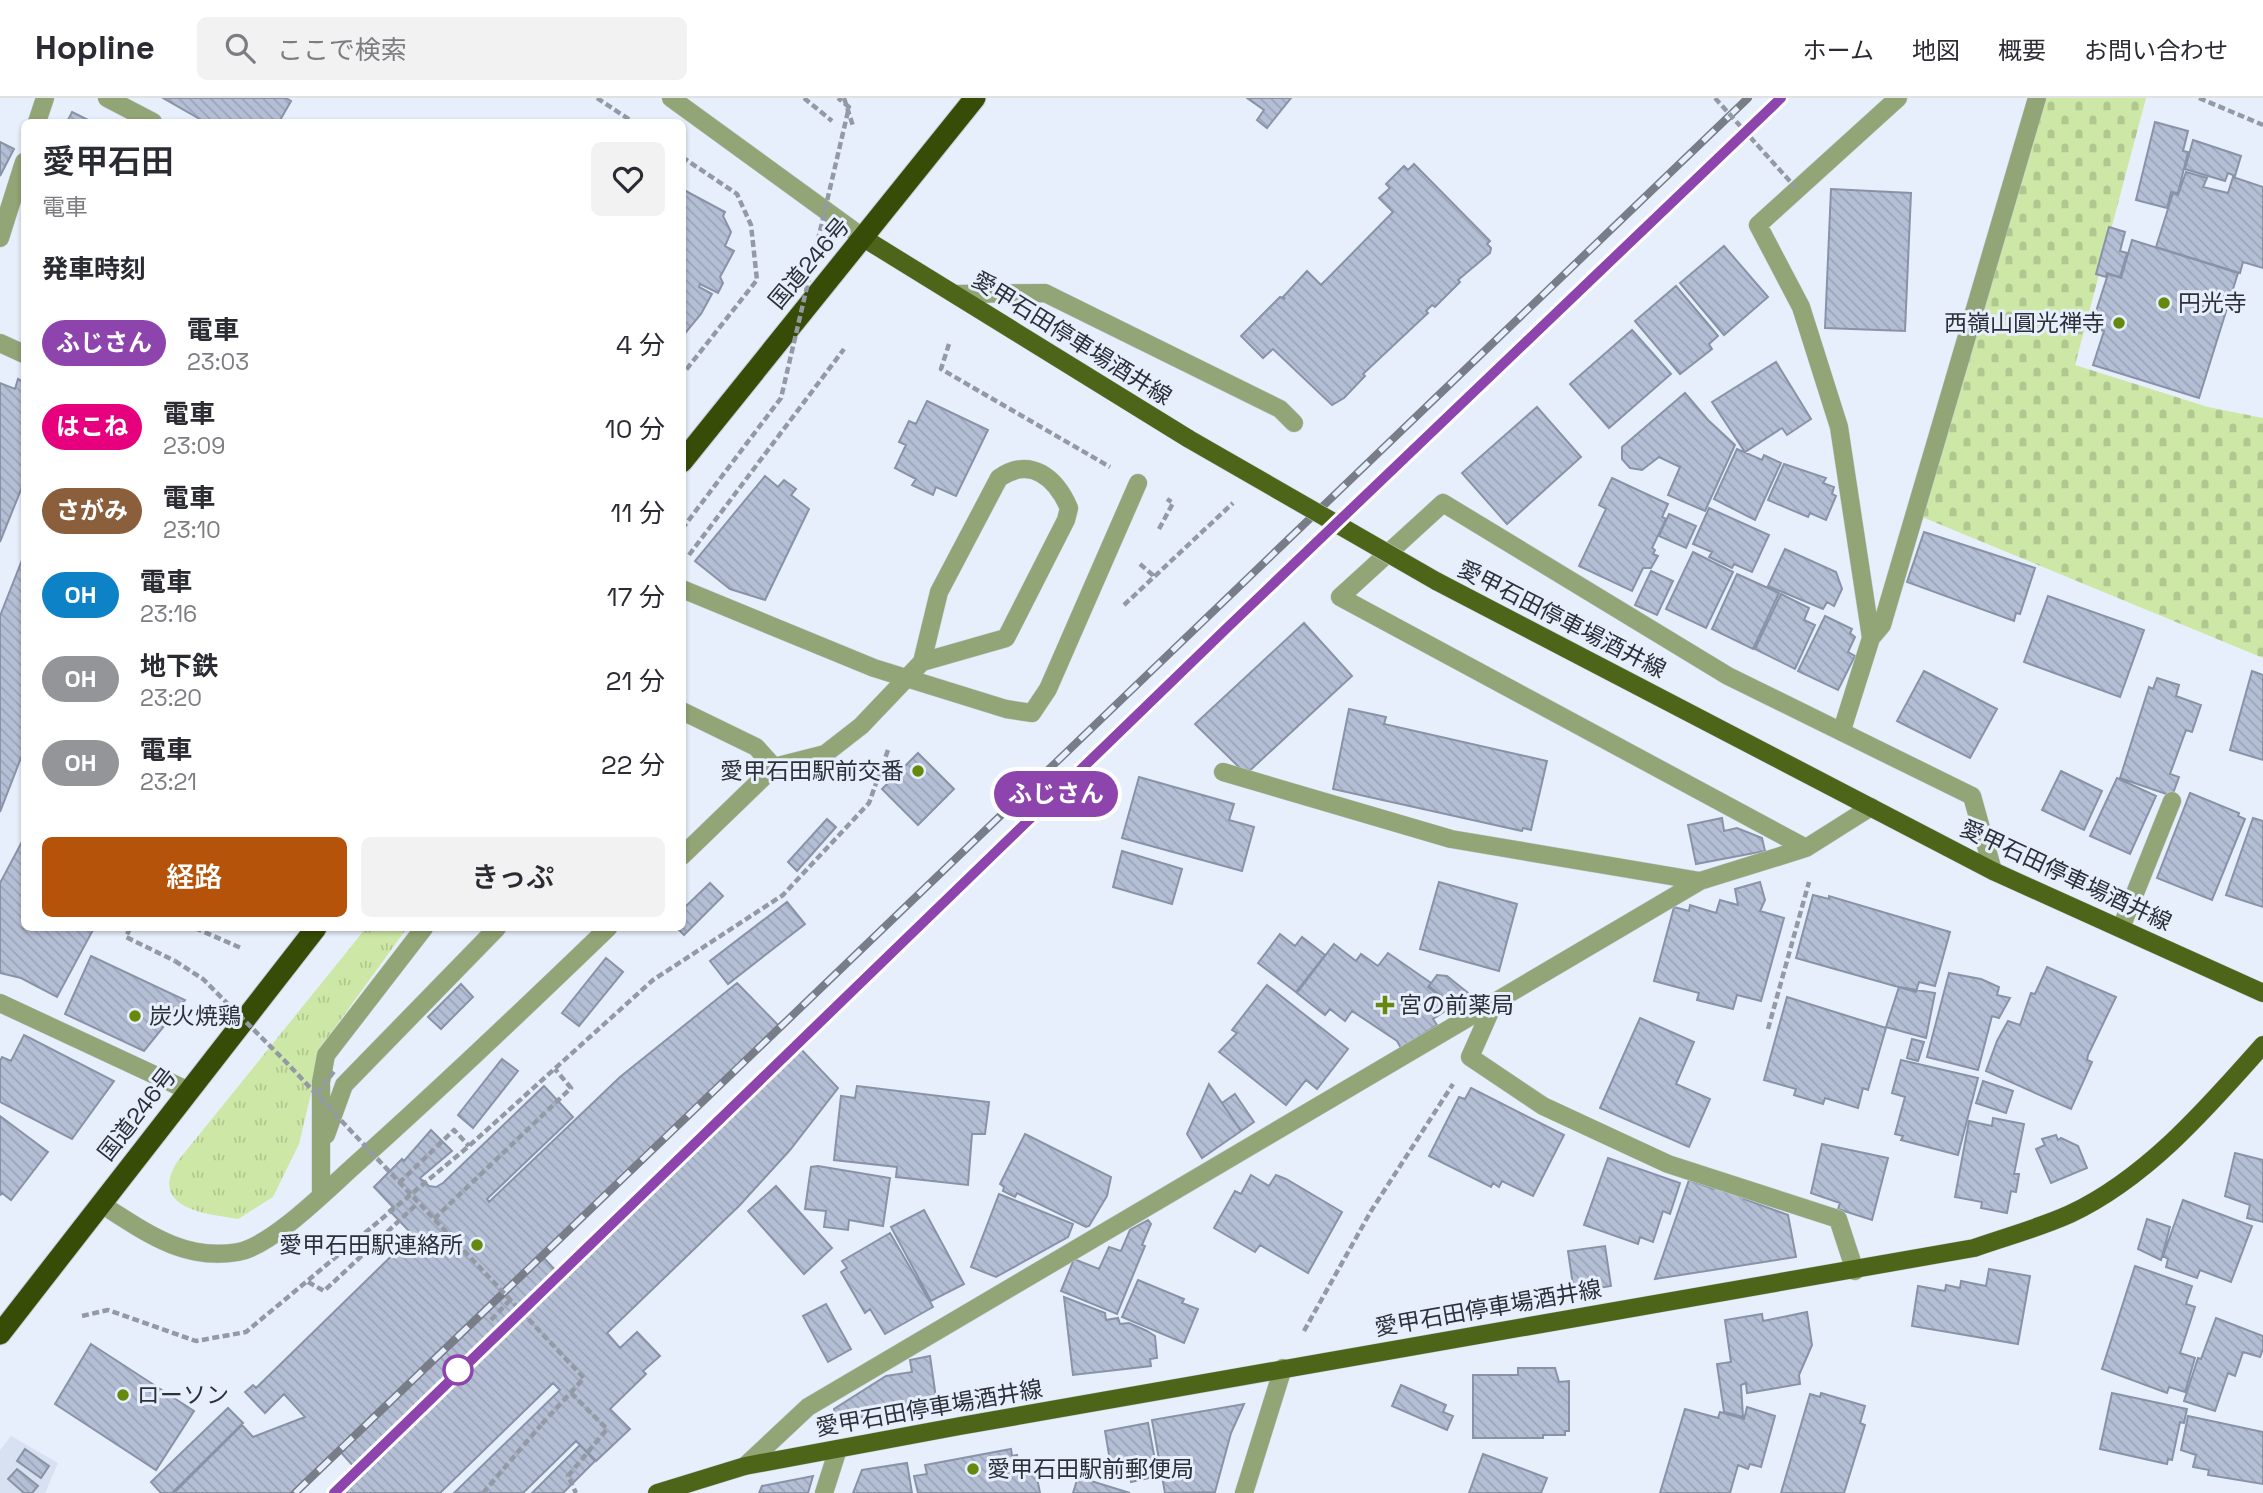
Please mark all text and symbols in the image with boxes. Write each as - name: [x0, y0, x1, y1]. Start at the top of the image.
- search box: [197, 17, 687, 80]
- text: Hopline: [35, 27, 155, 69]
- icon: search: [221, 29, 259, 67]
- text: ここで検索: [277, 33, 407, 67]
- text: ホーム: [1803, 35, 1874, 66]
- text: 地図: [1912, 35, 1960, 66]
- text: 概要: [1998, 35, 2046, 66]
- text: お問い合わせ: [2084, 35, 2228, 66]
- text: 愛甲石田: [42, 141, 174, 183]
- button: heart: [591, 142, 665, 216]
- text: 電車: [42, 192, 88, 222]
- street label: 国道246号: [762, 211, 856, 315]
- text: 発車時刻: [42, 252, 146, 286]
- street label: 愛甲石田停車場酒井線: [967, 264, 1177, 412]
- place label: 円光寺: [2178, 288, 2247, 318]
- marker: 円光寺: [2156, 295, 2172, 311]
- place label: 西嶺山圓光禅寺: [1944, 308, 2105, 338]
- text: 電車: [187, 313, 239, 347]
- marker: 西嶺山圓光禅寺: [2111, 315, 2127, 331]
- text: ふじさん: [56, 327, 152, 358]
- text: 4 分: [616, 328, 665, 362]
- text: 23:03: [187, 347, 249, 377]
- text: 電車: [163, 397, 215, 431]
- text: はこね: [56, 411, 128, 442]
- text: 10 分: [605, 412, 665, 446]
- text: 23:09: [163, 431, 225, 461]
- text: 電車: [163, 481, 215, 515]
- text: さがみ: [56, 495, 128, 526]
- text: 11 分: [611, 496, 665, 530]
- text: 23:10: [163, 515, 221, 545]
- street label: 愛甲石田停車場酒井線: [1453, 553, 1671, 685]
- text: 電車: [140, 565, 192, 599]
- text: OH: [65, 579, 96, 610]
- text: 17 分: [607, 580, 665, 614]
- text: 23:16: [140, 599, 197, 629]
- text: 地下鉄: [140, 649, 218, 683]
- text: OH: [65, 663, 96, 694]
- text: 21 分: [606, 664, 665, 698]
- text: 23:20: [140, 683, 202, 713]
- text: 電車: [140, 733, 192, 767]
- text: OH: [65, 747, 96, 778]
- text: 22 分: [601, 748, 665, 782]
- place label: 愛甲石田駅前交番: [720, 756, 904, 786]
- marker: 愛甲石田駅前交番: [910, 763, 926, 779]
- text: 23:21: [140, 767, 197, 797]
- line badge: ふじさん: [1007, 771, 1105, 817]
- text: ふじさん: [1008, 778, 1104, 809]
- street label: 愛甲石田停車場酒井線: [1955, 813, 2177, 937]
- button: 経路: [42, 837, 347, 917]
- button: きっぷ: [361, 837, 665, 917]
- place label: 宮の前薬局: [1399, 990, 1514, 1020]
- marker: 宮の前薬局: [1377, 997, 1393, 1013]
- place label: 炭火焼鶏: [149, 1001, 241, 1031]
- marker: 炭火焼鶏: [127, 1008, 143, 1024]
- street label: 国道246号: [91, 1061, 183, 1167]
- place label: 愛甲石田駅連絡所: [279, 1230, 463, 1260]
- marker: 愛甲石田駅連絡所: [469, 1237, 485, 1253]
- street label: 愛甲石田停車場酒井線: [1372, 1273, 1604, 1343]
- unlabelled marker: [443, 1355, 473, 1385]
- street label: 愛甲石田停車場酒井線: [813, 1373, 1045, 1443]
- place label: ローソン: [137, 1380, 229, 1410]
- marker: ローソン: [115, 1387, 131, 1403]
- place label: 愛甲石田駅前郵便局: [987, 1454, 1194, 1484]
- marker: 愛甲石田駅前郵便局: [965, 1461, 981, 1477]

